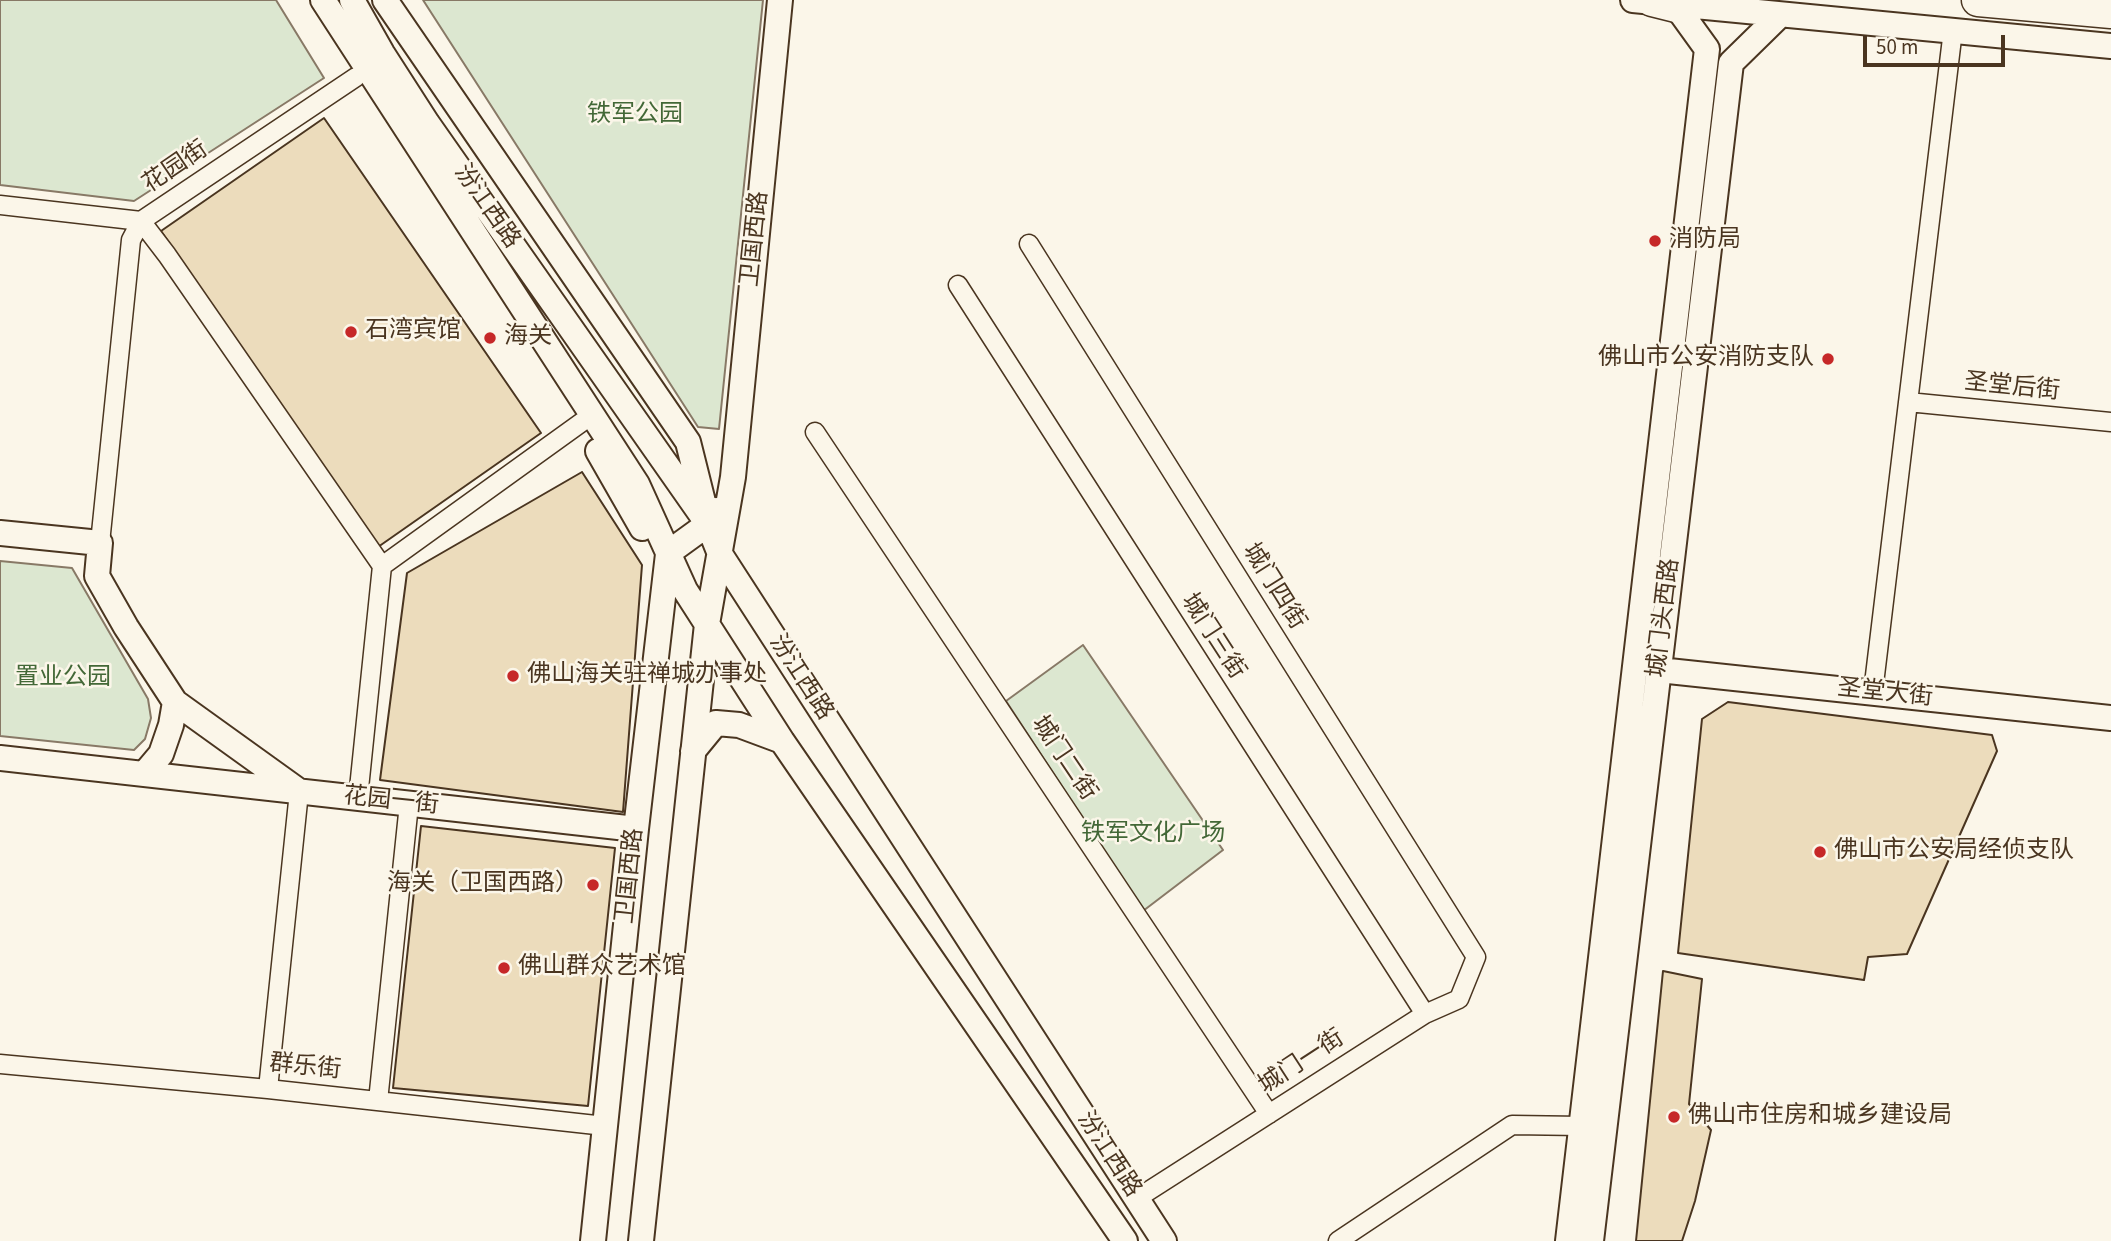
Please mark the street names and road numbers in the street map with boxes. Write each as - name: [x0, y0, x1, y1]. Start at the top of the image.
- street label: 花园街: [138, 136, 214, 200]
- street label: 汾江西路: [447, 159, 525, 255]
- street label: 卫国西路: [737, 190, 775, 288]
- street label: 圣堂后街: [1963, 369, 2061, 407]
- street label: 城门四街: [1235, 539, 1311, 635]
- street label: 城门头西路: [1643, 557, 1687, 679]
- street label: 城门三街: [1174, 589, 1250, 685]
- street label: 汾江西路: [762, 630, 838, 726]
- street label: 圣堂大街: [1836, 675, 1934, 713]
- street label: 城门二街: [1024, 711, 1102, 807]
- street label: 花园一街: [342, 783, 440, 821]
- street label: 卫国西路: [612, 827, 650, 925]
- street label: 城门一街: [1254, 1025, 1350, 1101]
- street label: 群乐街: [268, 1050, 342, 1086]
- street label: 汾江西路: [1070, 1107, 1146, 1203]

